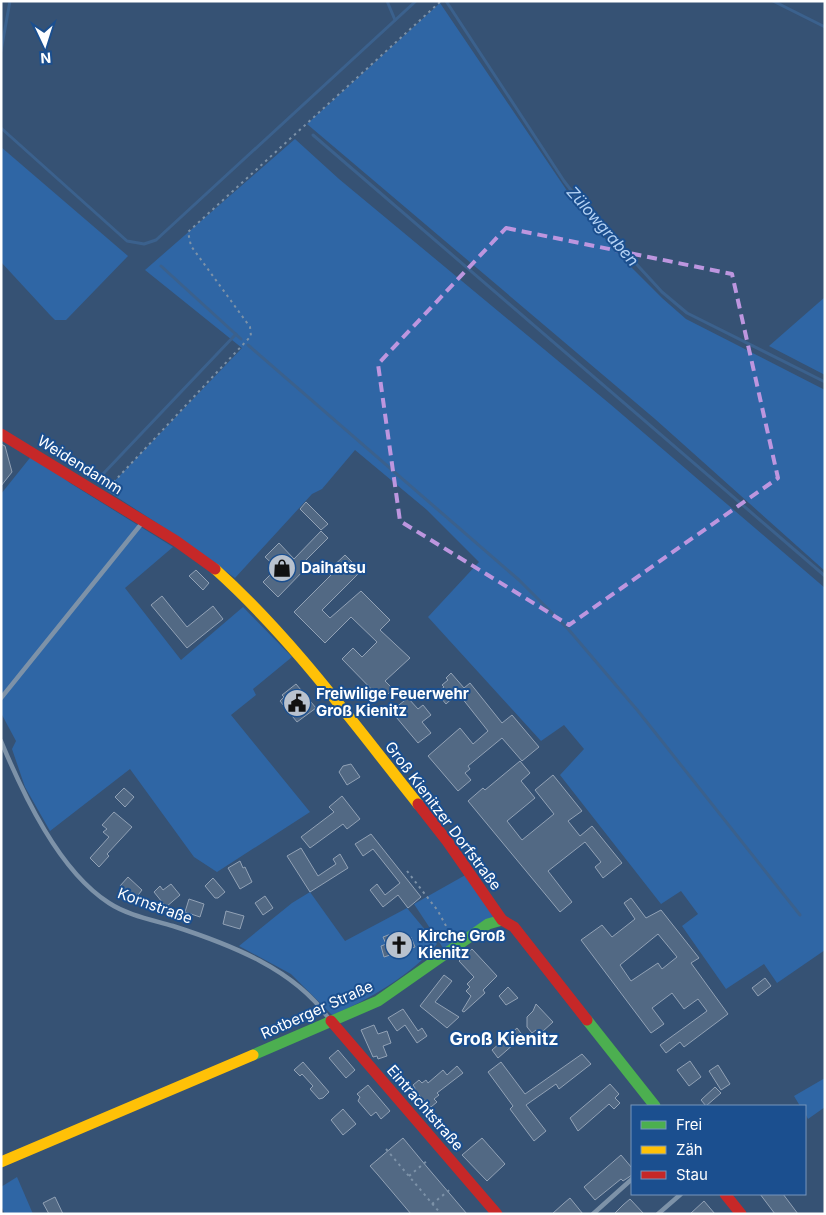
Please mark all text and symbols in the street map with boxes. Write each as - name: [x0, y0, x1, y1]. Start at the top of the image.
- north arrow: [20, 20, 70, 70]
- text: N: [40, 50, 52, 67]
- water label: Zülowgraben: [563, 182, 643, 270]
- street label: Weidendamm: [34, 431, 126, 498]
- shop icon: Daihatsu: [267, 553, 297, 583]
- place label: Daihatsu: [301, 558, 366, 577]
- place label: Freiwilige Feuerwehr Groß Kienitz: [316, 684, 469, 720]
- public building icon: Freiwilige Feuerwehr Groß Kienitz: [282, 688, 312, 718]
- street label: Groß Kienitzer Dorfstraße: [381, 737, 506, 894]
- street label: Kornstraße: [115, 883, 195, 928]
- place label: Kirche Groß Kienitz: [418, 926, 506, 962]
- church icon: Kirche Groß Kienitz: [384, 930, 414, 960]
- street label: Rotberger Straße: [258, 976, 376, 1043]
- district label: Groß Kienitz: [449, 1028, 559, 1049]
- street label: Eintrachtstraße: [383, 1061, 468, 1154]
- legend: [631, 1105, 806, 1195]
- text: Frei: [676, 1115, 702, 1134]
- text: Zäh: [676, 1140, 703, 1159]
- text: Stau: [676, 1165, 708, 1184]

